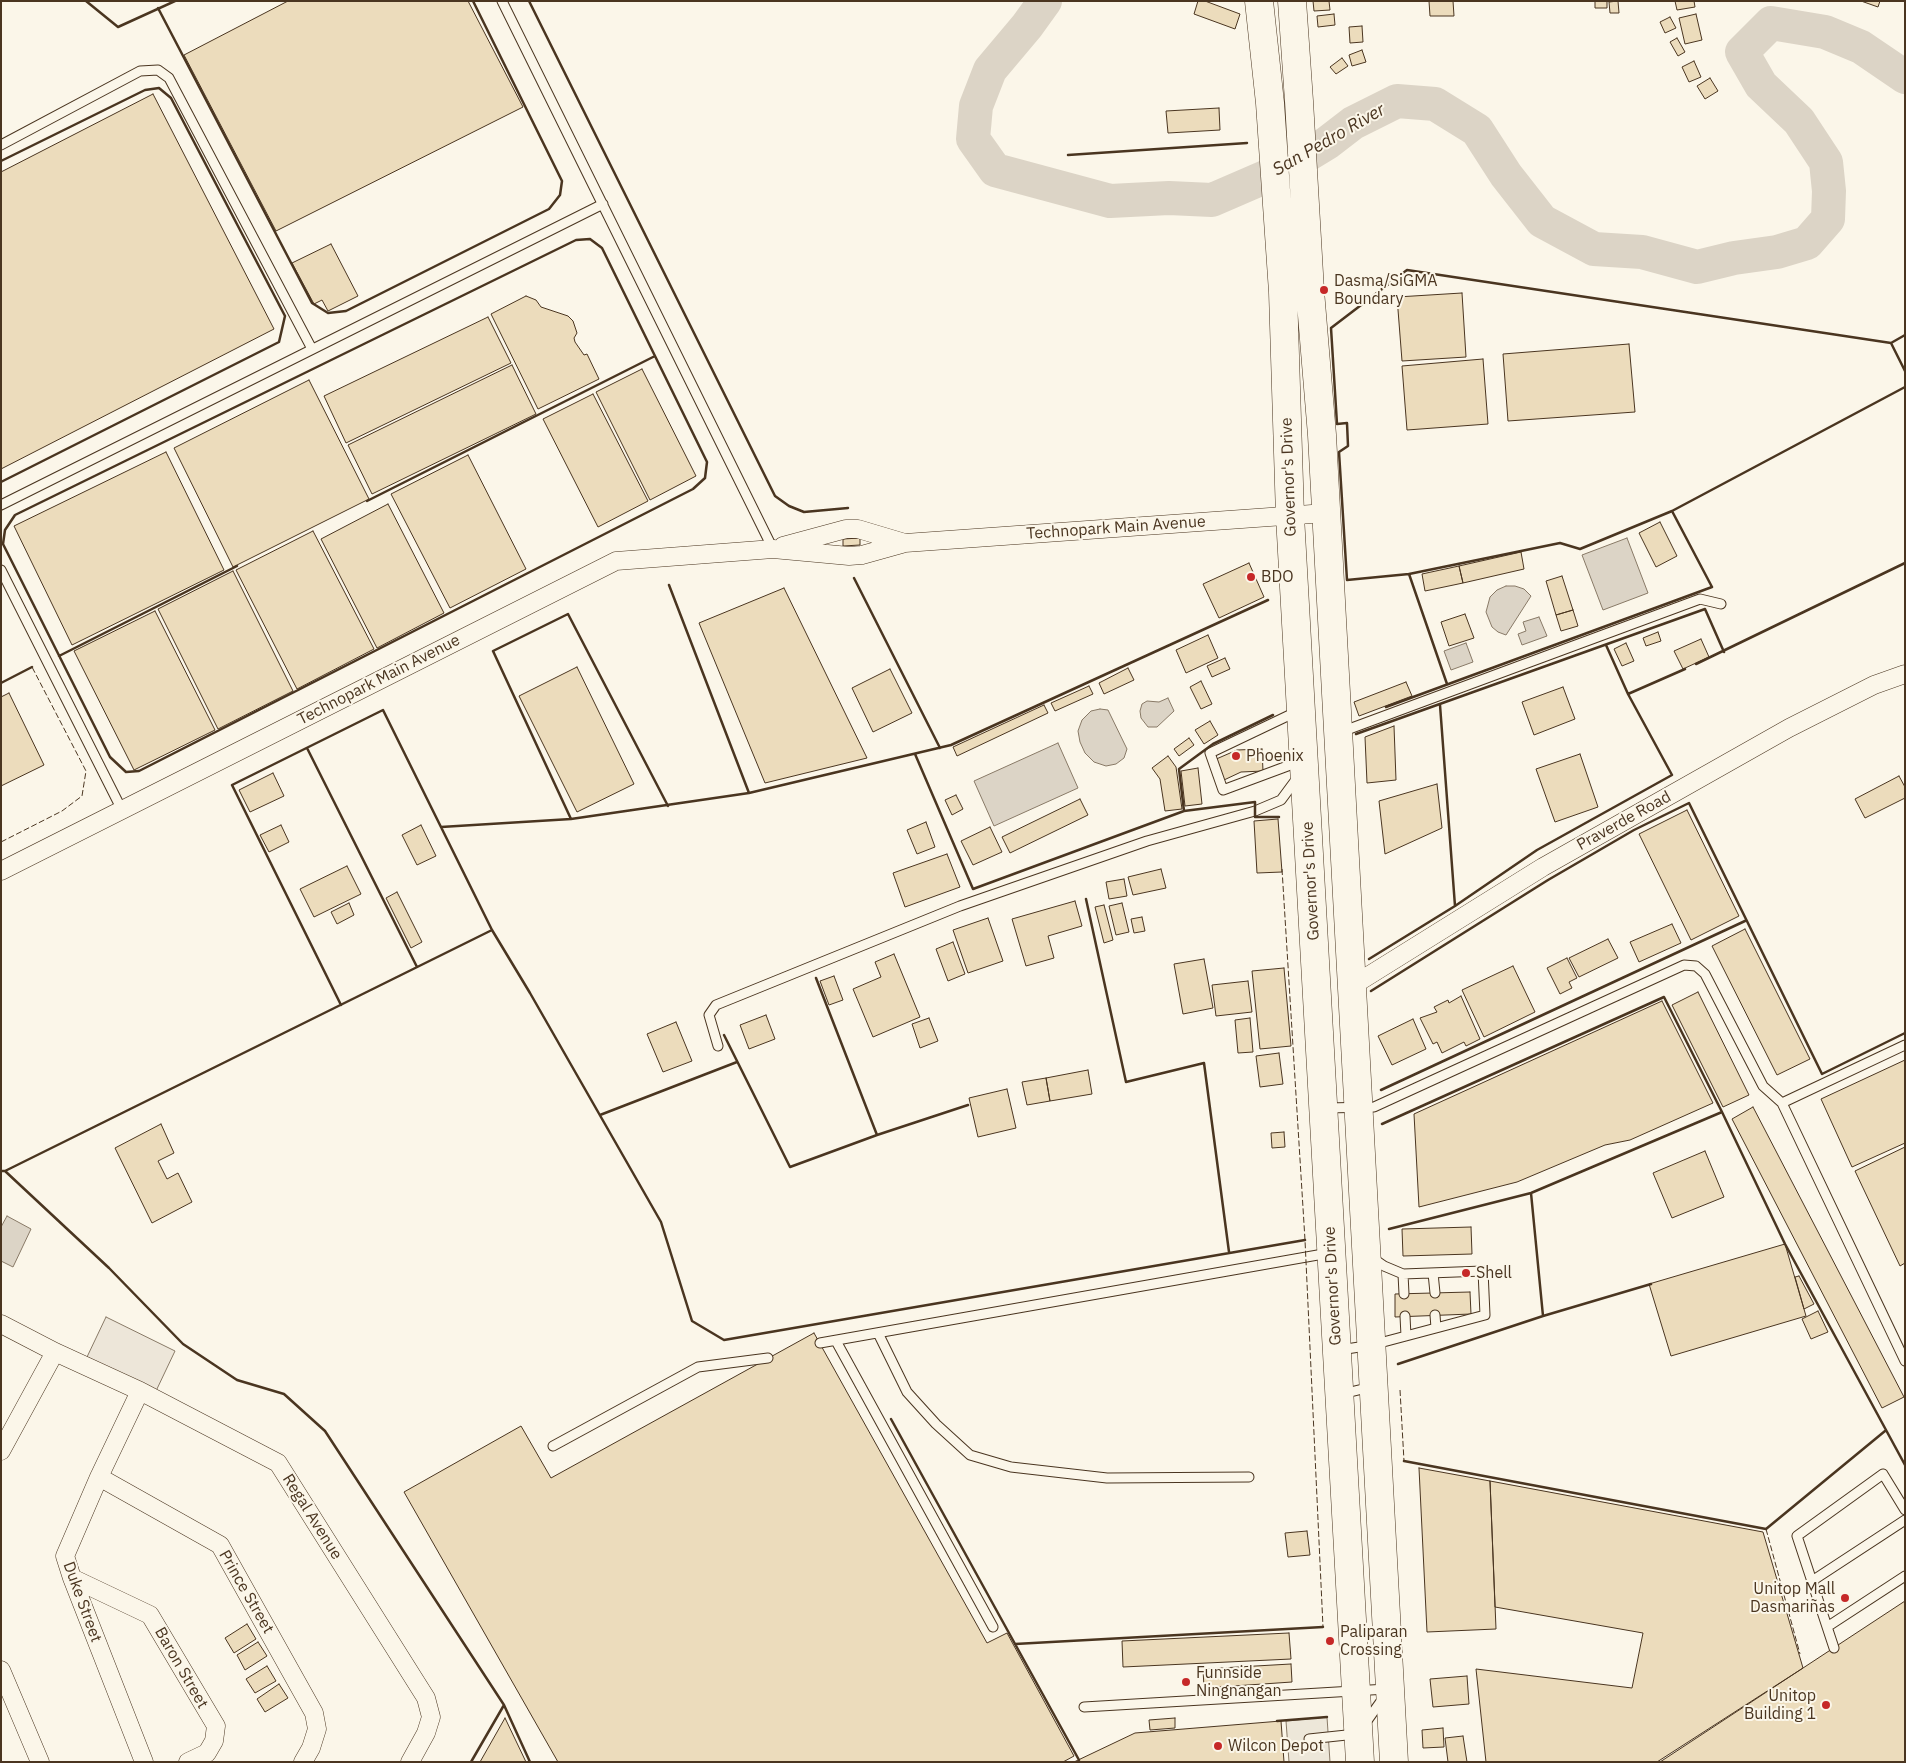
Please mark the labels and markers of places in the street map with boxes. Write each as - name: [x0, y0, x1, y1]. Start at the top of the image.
- place label: Dasma/SiGMA Boundary: [1334, 271, 1437, 309]
- marker: Dasma/SiGMA Boundary: [1318, 284, 1330, 296]
- place label: BDO: [1261, 567, 1294, 587]
- marker: BDO: [1245, 571, 1257, 583]
- place label: Phoenix: [1246, 746, 1304, 766]
- marker: Phoenix: [1230, 750, 1242, 762]
- place label: Shell: [1476, 1263, 1512, 1283]
- marker: Shell: [1460, 1267, 1472, 1279]
- place label: Unitop Mall Dasmariñas: [1750, 1579, 1835, 1617]
- marker: Unitop Mall Dasmariñas: [1839, 1592, 1851, 1604]
- place label: Paliparan Crossing: [1340, 1622, 1408, 1660]
- marker: Paliparan Crossing: [1324, 1635, 1336, 1647]
- place label: Funnside Ningnangan: [1196, 1663, 1282, 1701]
- marker: Funnside Ningnangan: [1180, 1676, 1192, 1688]
- place label: Unitop Building 1: [1744, 1686, 1816, 1724]
- marker: Unitop Building 1: [1820, 1699, 1832, 1711]
- place label: Wilcon Depot: [1228, 1736, 1324, 1756]
- marker: Wilcon Depot: [1212, 1740, 1224, 1752]

